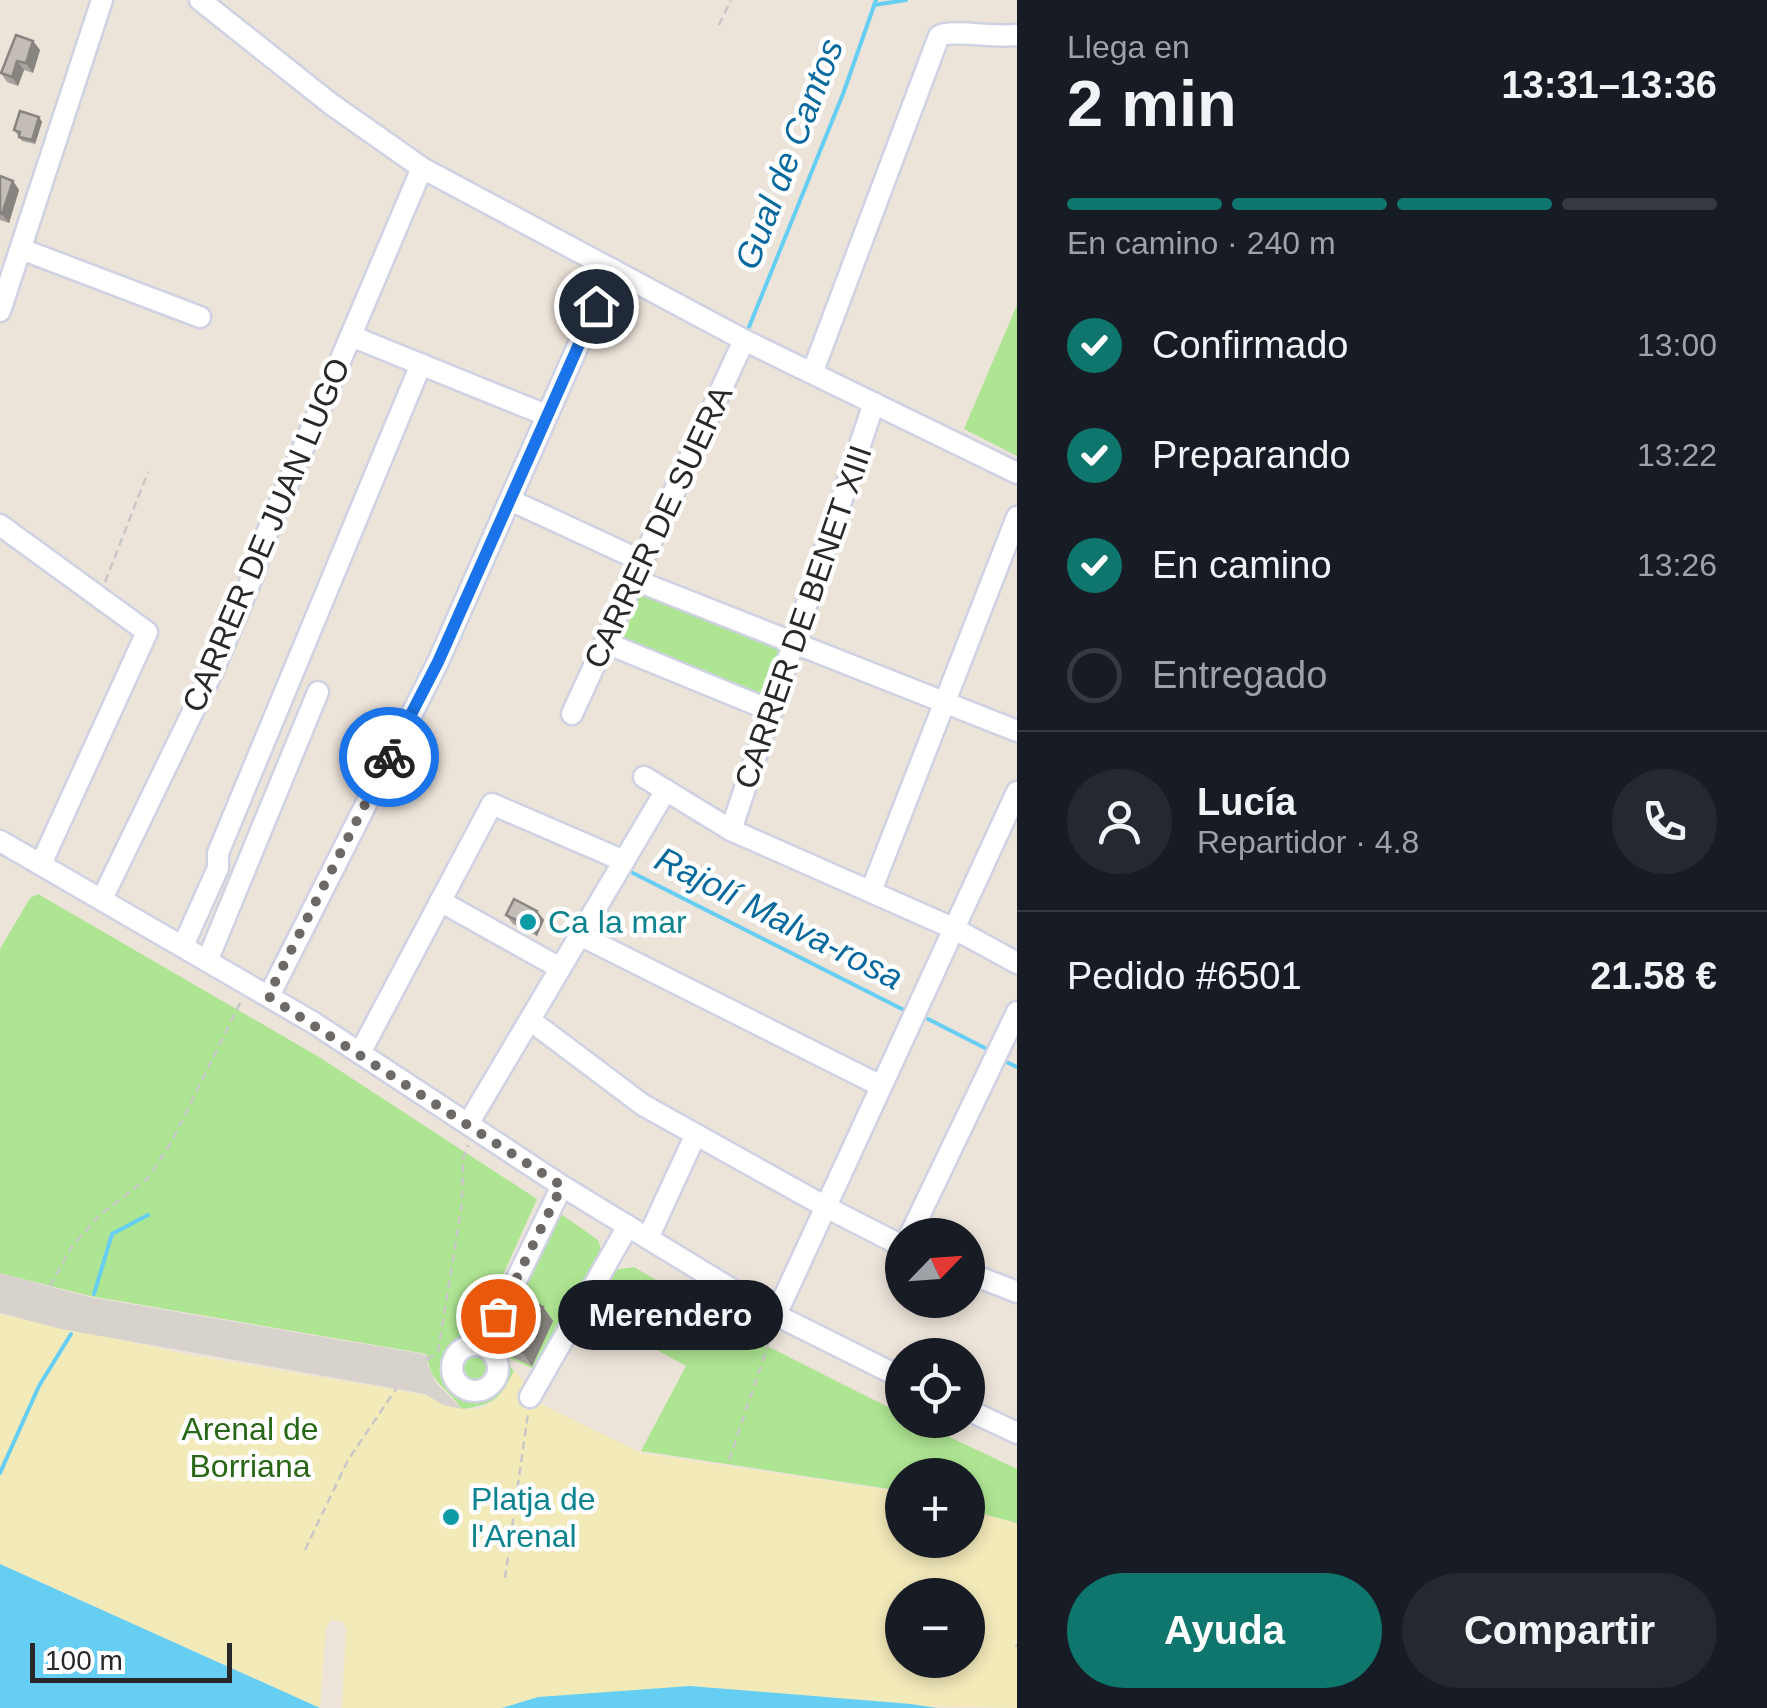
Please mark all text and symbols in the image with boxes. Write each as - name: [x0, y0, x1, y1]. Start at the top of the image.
- text: Llega en: [1067, 29, 1190, 65]
- water label: Gual de Cantos: [727, 33, 850, 274]
- text: 13:31–13:36: [1501, 64, 1717, 106]
- text: 2 min: [1067, 67, 1237, 140]
- text: En camino · 240 m: [1067, 225, 1336, 261]
- pin: [554, 264, 639, 349]
- icon: home: [569, 279, 624, 334]
- icon: check: [1067, 318, 1122, 373]
- text: Confirmado: [1152, 324, 1348, 366]
- text: 13:00: [1637, 327, 1717, 363]
- street label: CARRER DE JUAN LUGO: [175, 353, 357, 717]
- street label: CARRER DE SUERA: [577, 379, 740, 674]
- icon: check: [1067, 428, 1122, 483]
- text: Preparando: [1152, 434, 1351, 476]
- text: 13:22: [1637, 437, 1717, 473]
- street label: CARRER DE BENET XIII: [727, 441, 879, 793]
- icon: check: [1067, 538, 1122, 593]
- text: En camino: [1152, 544, 1332, 586]
- text: 13:26: [1637, 547, 1717, 583]
- text: Entregado: [1152, 654, 1327, 696]
- courier: [339, 707, 439, 807]
- icon: bike: [362, 730, 417, 785]
- button: person: [1067, 769, 1172, 874]
- button: phone: [1612, 769, 1717, 874]
- text: Lucía: [1197, 781, 1296, 823]
- text: Repartidor · 4.8: [1197, 824, 1419, 860]
- water label: Rajolí Malva-rosa: [649, 838, 909, 997]
- place label: Ca la mar: [548, 904, 687, 940]
- marker: Ca la mar: [517, 911, 539, 933]
- text: Pedido #6501: [1067, 955, 1302, 997]
- text: 21.58 €: [1590, 955, 1717, 997]
- north arrow: [885, 1218, 985, 1318]
- map controls: [885, 1218, 985, 1678]
- pin: [456, 1274, 541, 1359]
- callout: Merendero: [558, 1281, 783, 1351]
- icon: bag: [471, 1289, 526, 1344]
- text: Merendero: [589, 1297, 752, 1333]
- button: locate: [885, 1338, 985, 1438]
- park label: Arenal de Borriana: [182, 1411, 318, 1484]
- button: +: [885, 1458, 985, 1558]
- place label: Platja de l'Arenal: [471, 1481, 596, 1554]
- marker: Platja de l'Arenal: [440, 1506, 462, 1528]
- button: Ayuda: [1067, 1573, 1382, 1688]
- button: Compartir: [1402, 1573, 1717, 1688]
- button: −: [885, 1578, 985, 1678]
- scale bar: [30, 1638, 232, 1682]
- text: 100 m: [45, 1645, 123, 1676]

